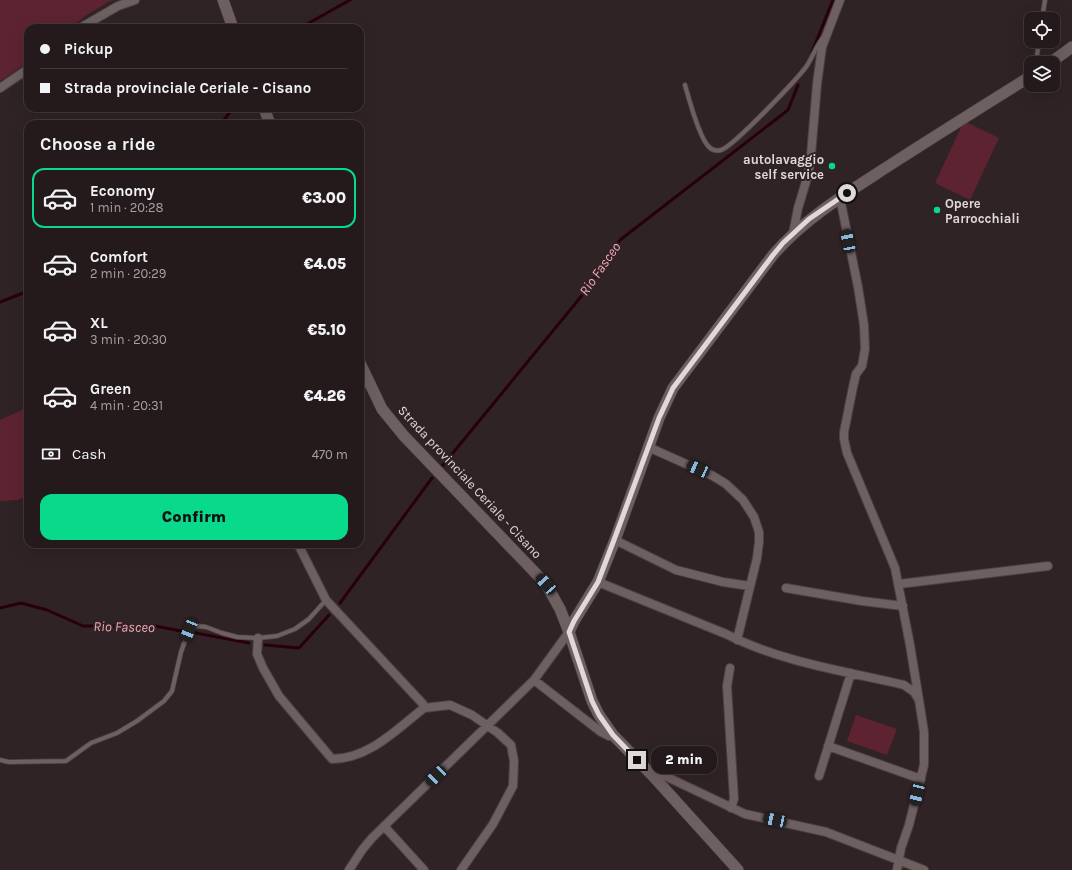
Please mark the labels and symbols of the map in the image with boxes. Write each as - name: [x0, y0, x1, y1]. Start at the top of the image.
- place label: autolavaggio self service: [743, 152, 824, 182]
- marker: autolavaggio self service: [827, 161, 837, 171]
- route start: [838, 184, 856, 202]
- place label: Opere Parrocchiali: [945, 196, 1020, 226]
- marker: Opere Parrocchiali: [932, 205, 942, 215]
- car: [840, 228, 856, 254]
- water label: Rio Fasceo: [575, 239, 625, 299]
- street label: Strada provinciale Ceriale - Cisano: [395, 402, 545, 562]
- car: [685, 459, 711, 479]
- car: [534, 571, 558, 597]
- car: [179, 617, 199, 643]
- water label: Rio Fasceo: [93, 618, 155, 636]
- callout: 2 min: [651, 746, 717, 774]
- route end: [628, 751, 646, 769]
- car: [423, 763, 449, 789]
- car: [908, 781, 926, 807]
- car: [762, 812, 788, 828]

